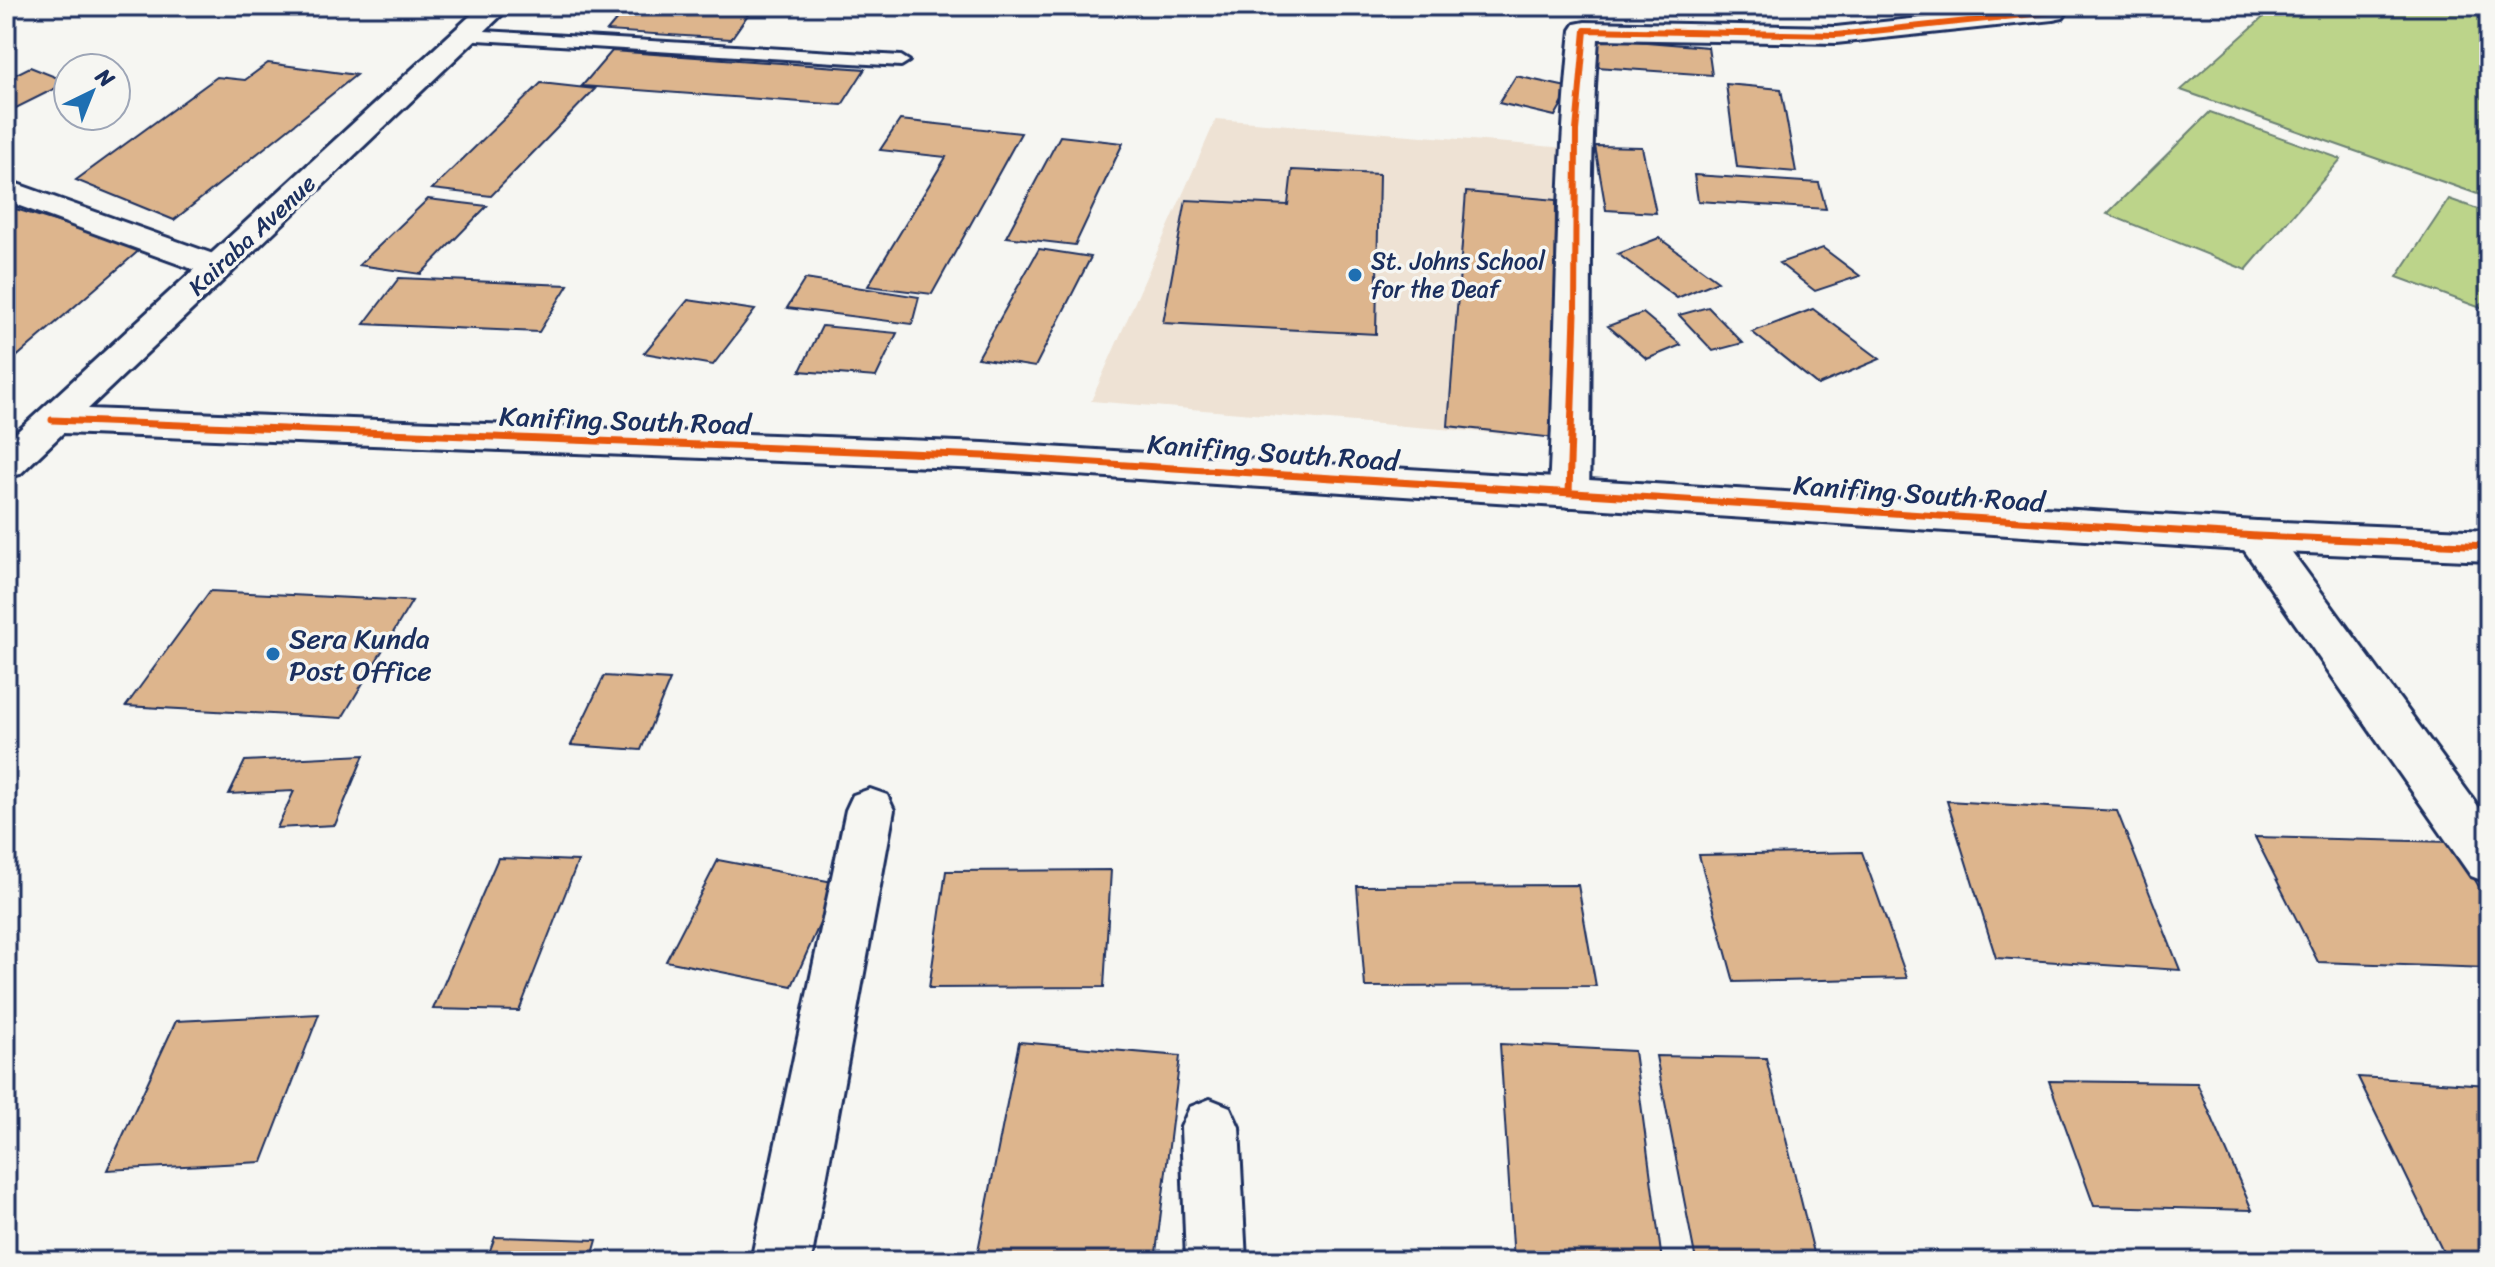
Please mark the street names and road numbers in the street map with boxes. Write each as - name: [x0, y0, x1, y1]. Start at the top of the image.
- street label: Kairaba Avenue: [178, 164, 326, 306]
- street label: Kanifing South Road: [498, 392, 754, 449]
- street label: Kanifing South Road: [1146, 419, 1403, 486]
- street label: Kanifing South Road: [1792, 460, 2049, 527]

